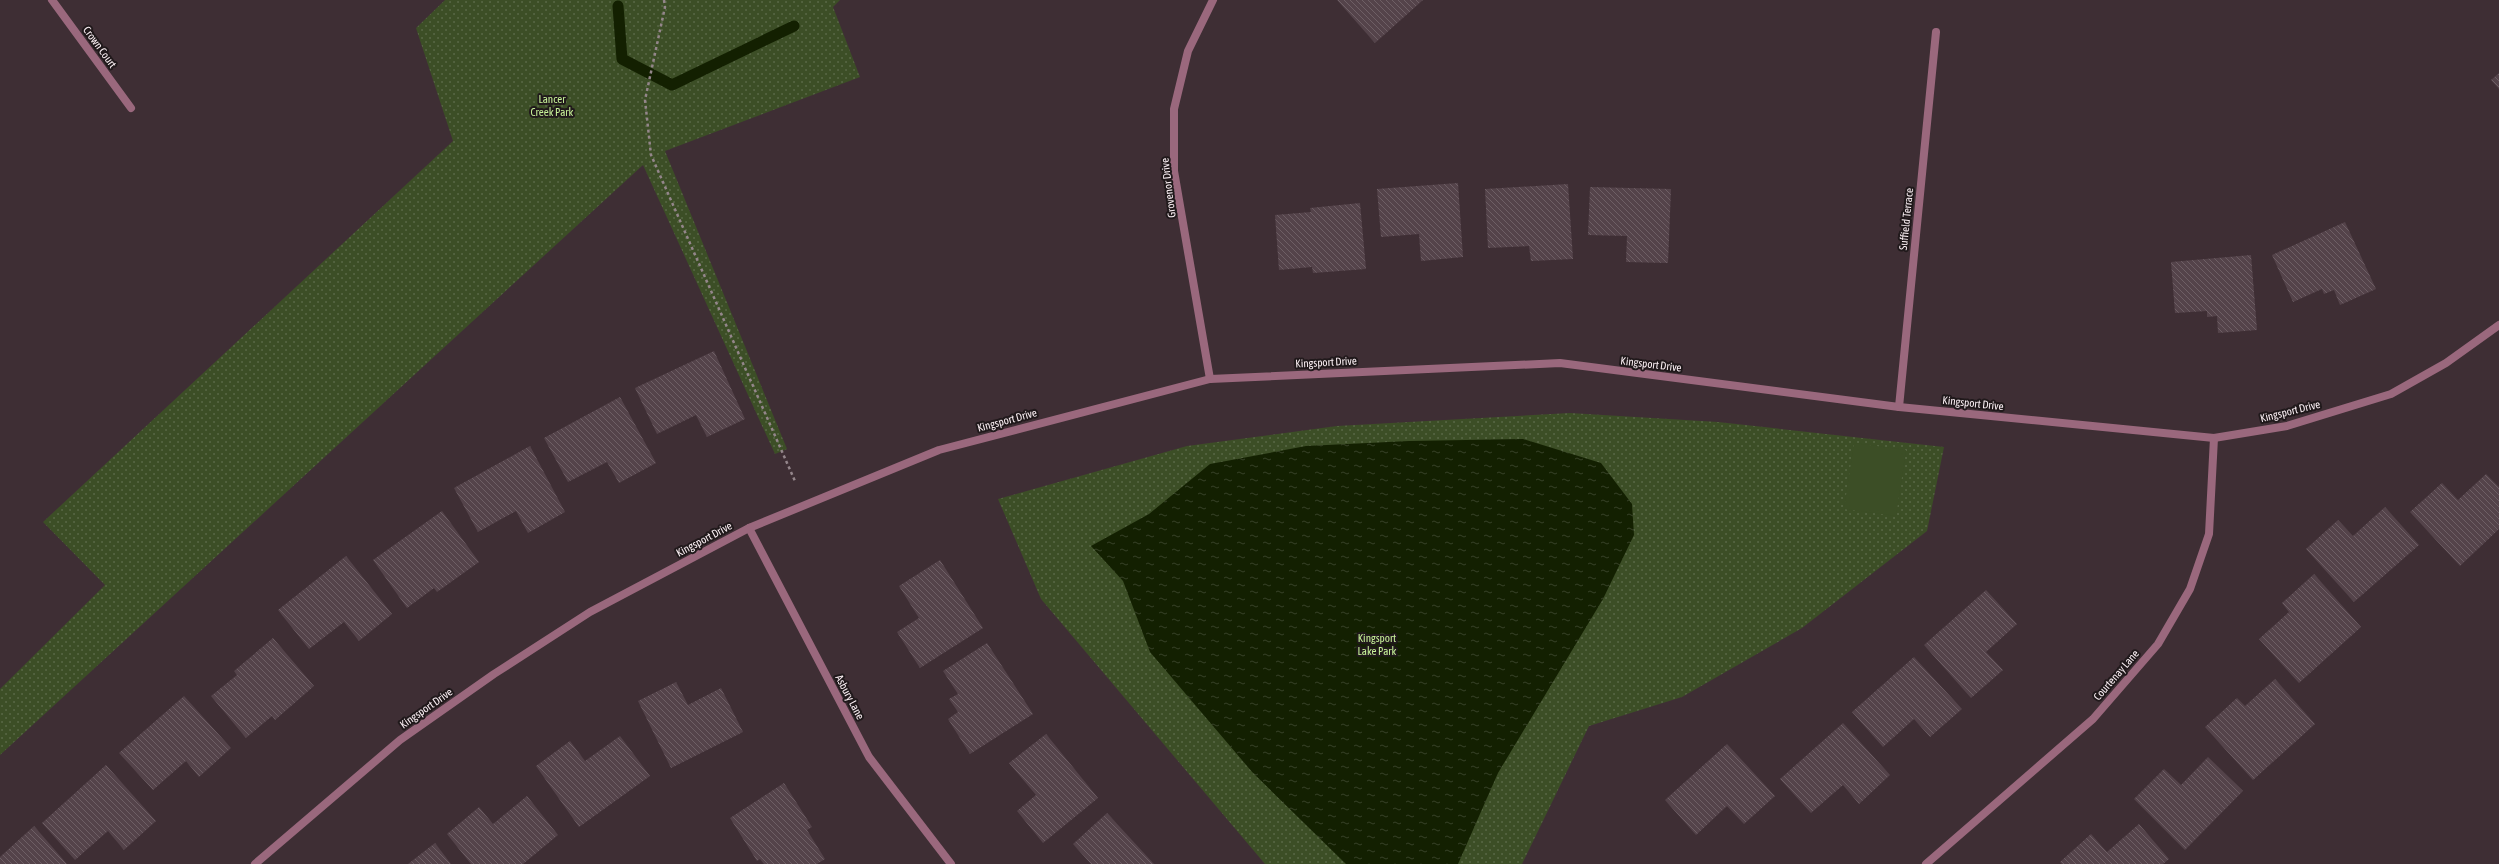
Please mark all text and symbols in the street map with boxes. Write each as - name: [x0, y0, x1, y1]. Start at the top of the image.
- street label: Crown Court: [81, 24, 119, 70]
- park label: Lancer Creek Park: [531, 93, 574, 118]
- street label: Grovenor Drive: [1158, 157, 1178, 219]
- street label: Suffield Terrace: [1897, 187, 1915, 251]
- street label: Kingsport Drive: [1295, 354, 1357, 370]
- street label: Kingsport Drive: [1620, 354, 1682, 374]
- street label: Kingsport Drive: [1942, 394, 2004, 412]
- street label: Kingsport Drive: [2259, 398, 2321, 424]
- street label: Kingsport Drive: [976, 406, 1038, 434]
- street label: Kingsport Drive: [674, 519, 734, 559]
- park label: Kingsport Lake Park: [1358, 632, 1397, 657]
- street label: Courtenay Lane: [2091, 647, 2141, 703]
- street label: Asbury Lane: [833, 673, 867, 721]
- street label: Kingsport Drive: [397, 685, 455, 731]

